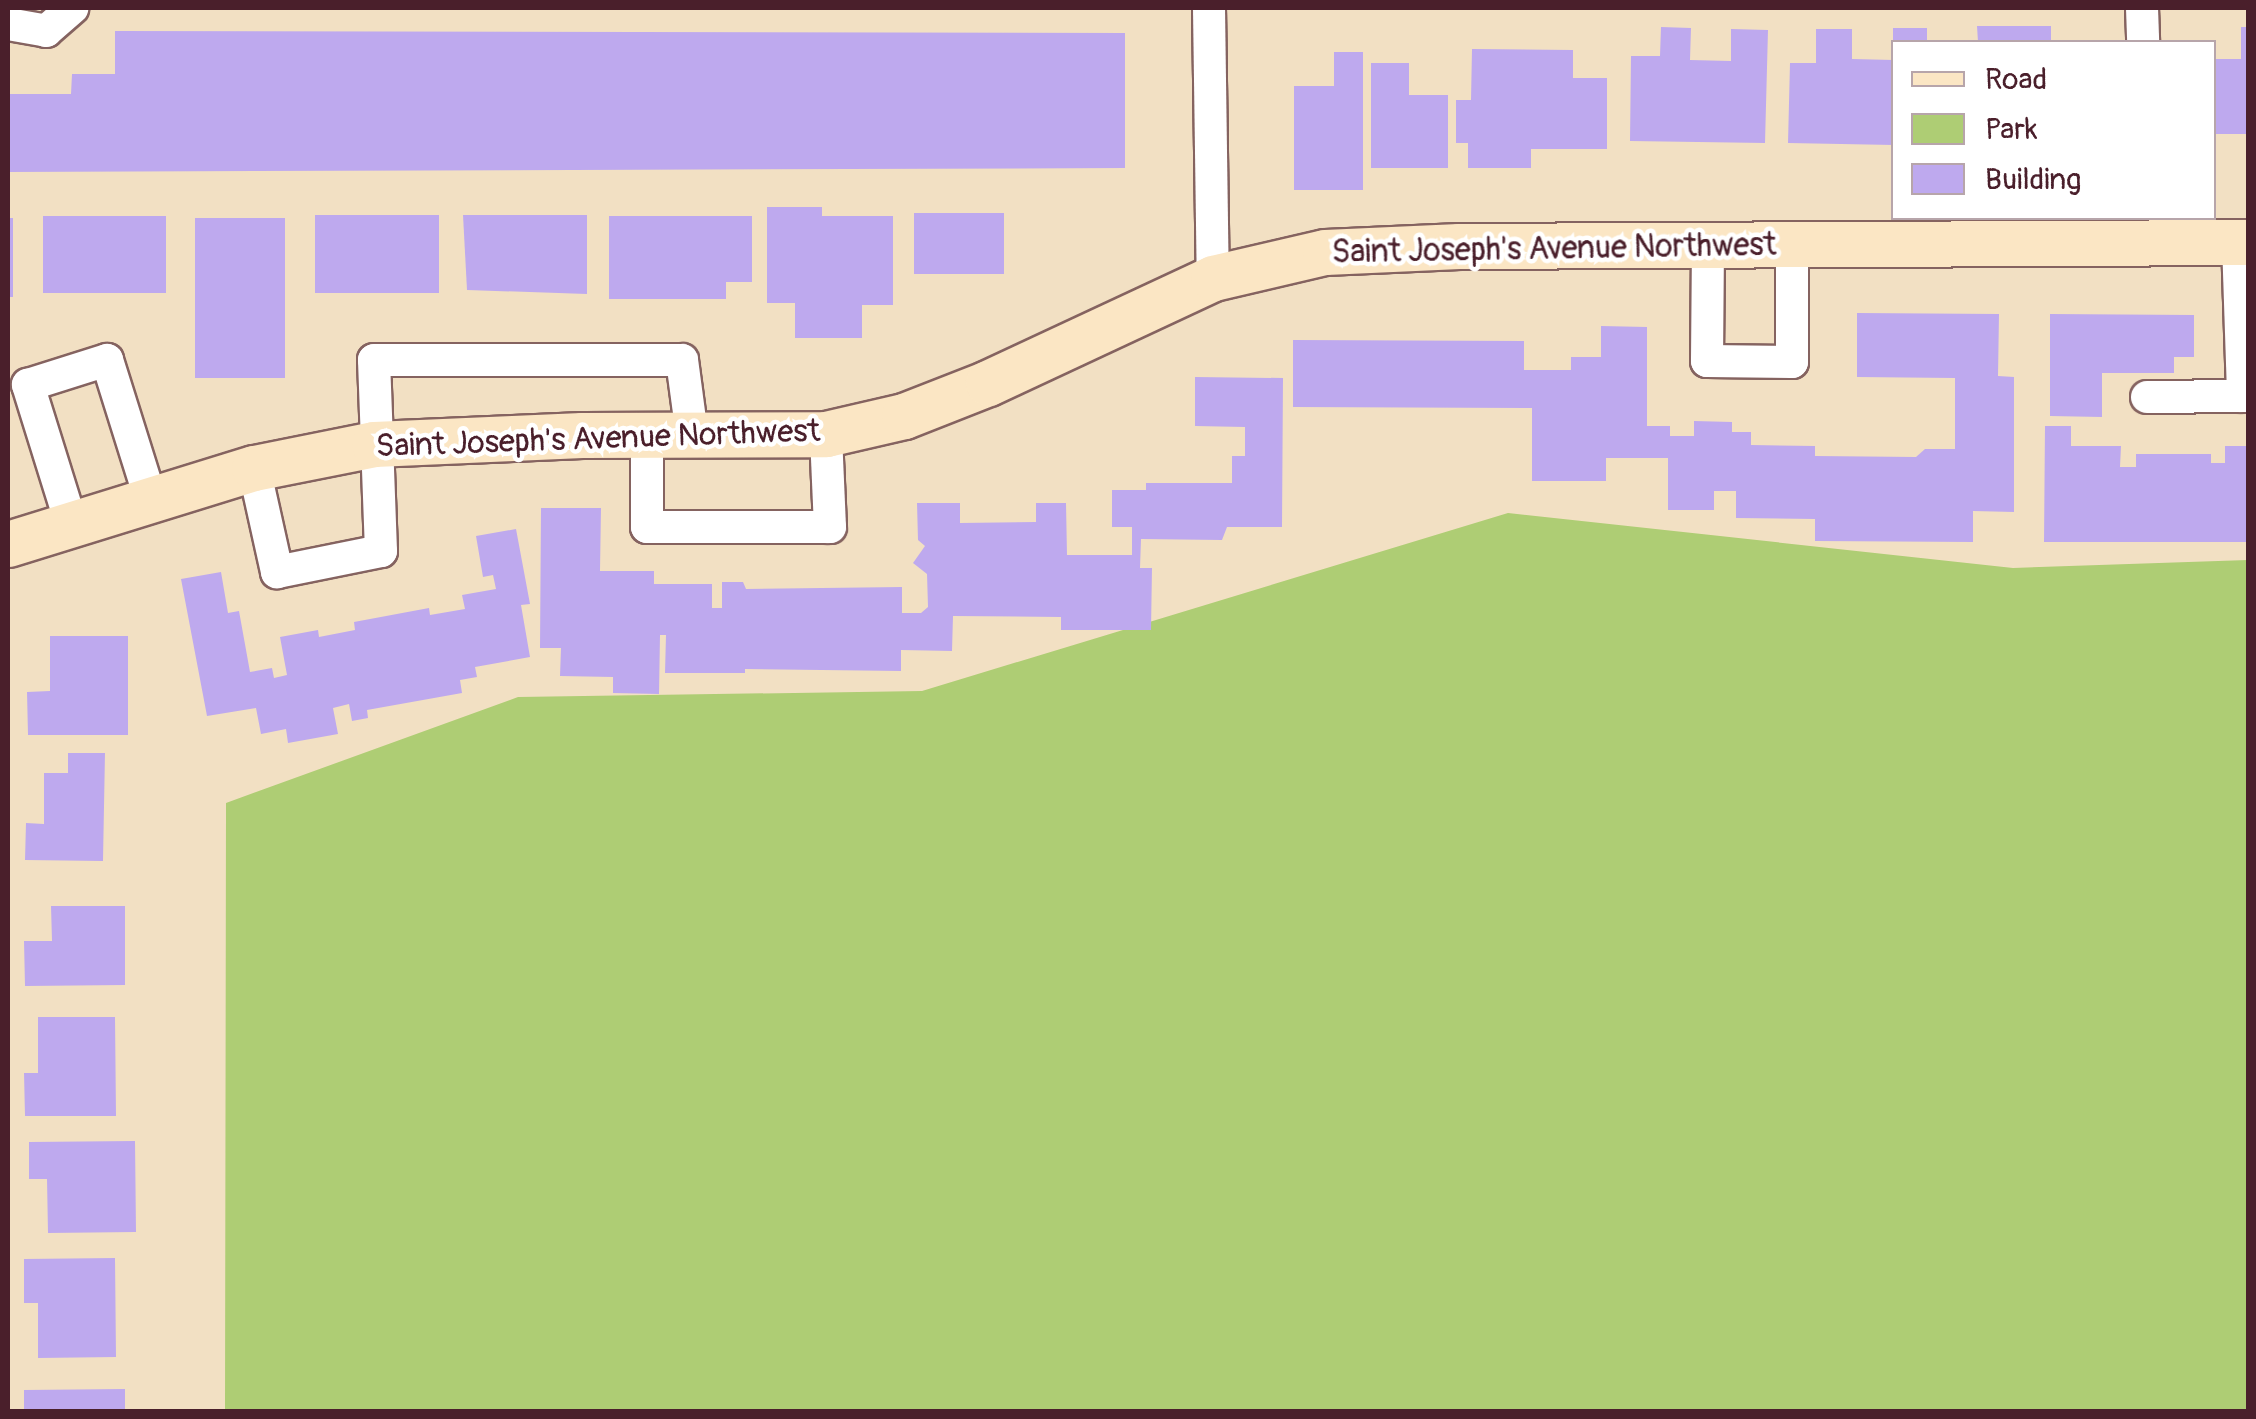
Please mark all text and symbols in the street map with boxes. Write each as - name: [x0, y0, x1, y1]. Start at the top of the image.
- legend: [1891, 40, 2216, 220]
- text: Road: [1985, 61, 2047, 98]
- text: Park: [1985, 111, 2038, 148]
- text: Building: [1985, 161, 2081, 198]
- street label: Saint Joseph's Avenue Northwest: [1331, 226, 1777, 272]
- street label: Saint Joseph's Avenue Northwest: [375, 412, 821, 466]

